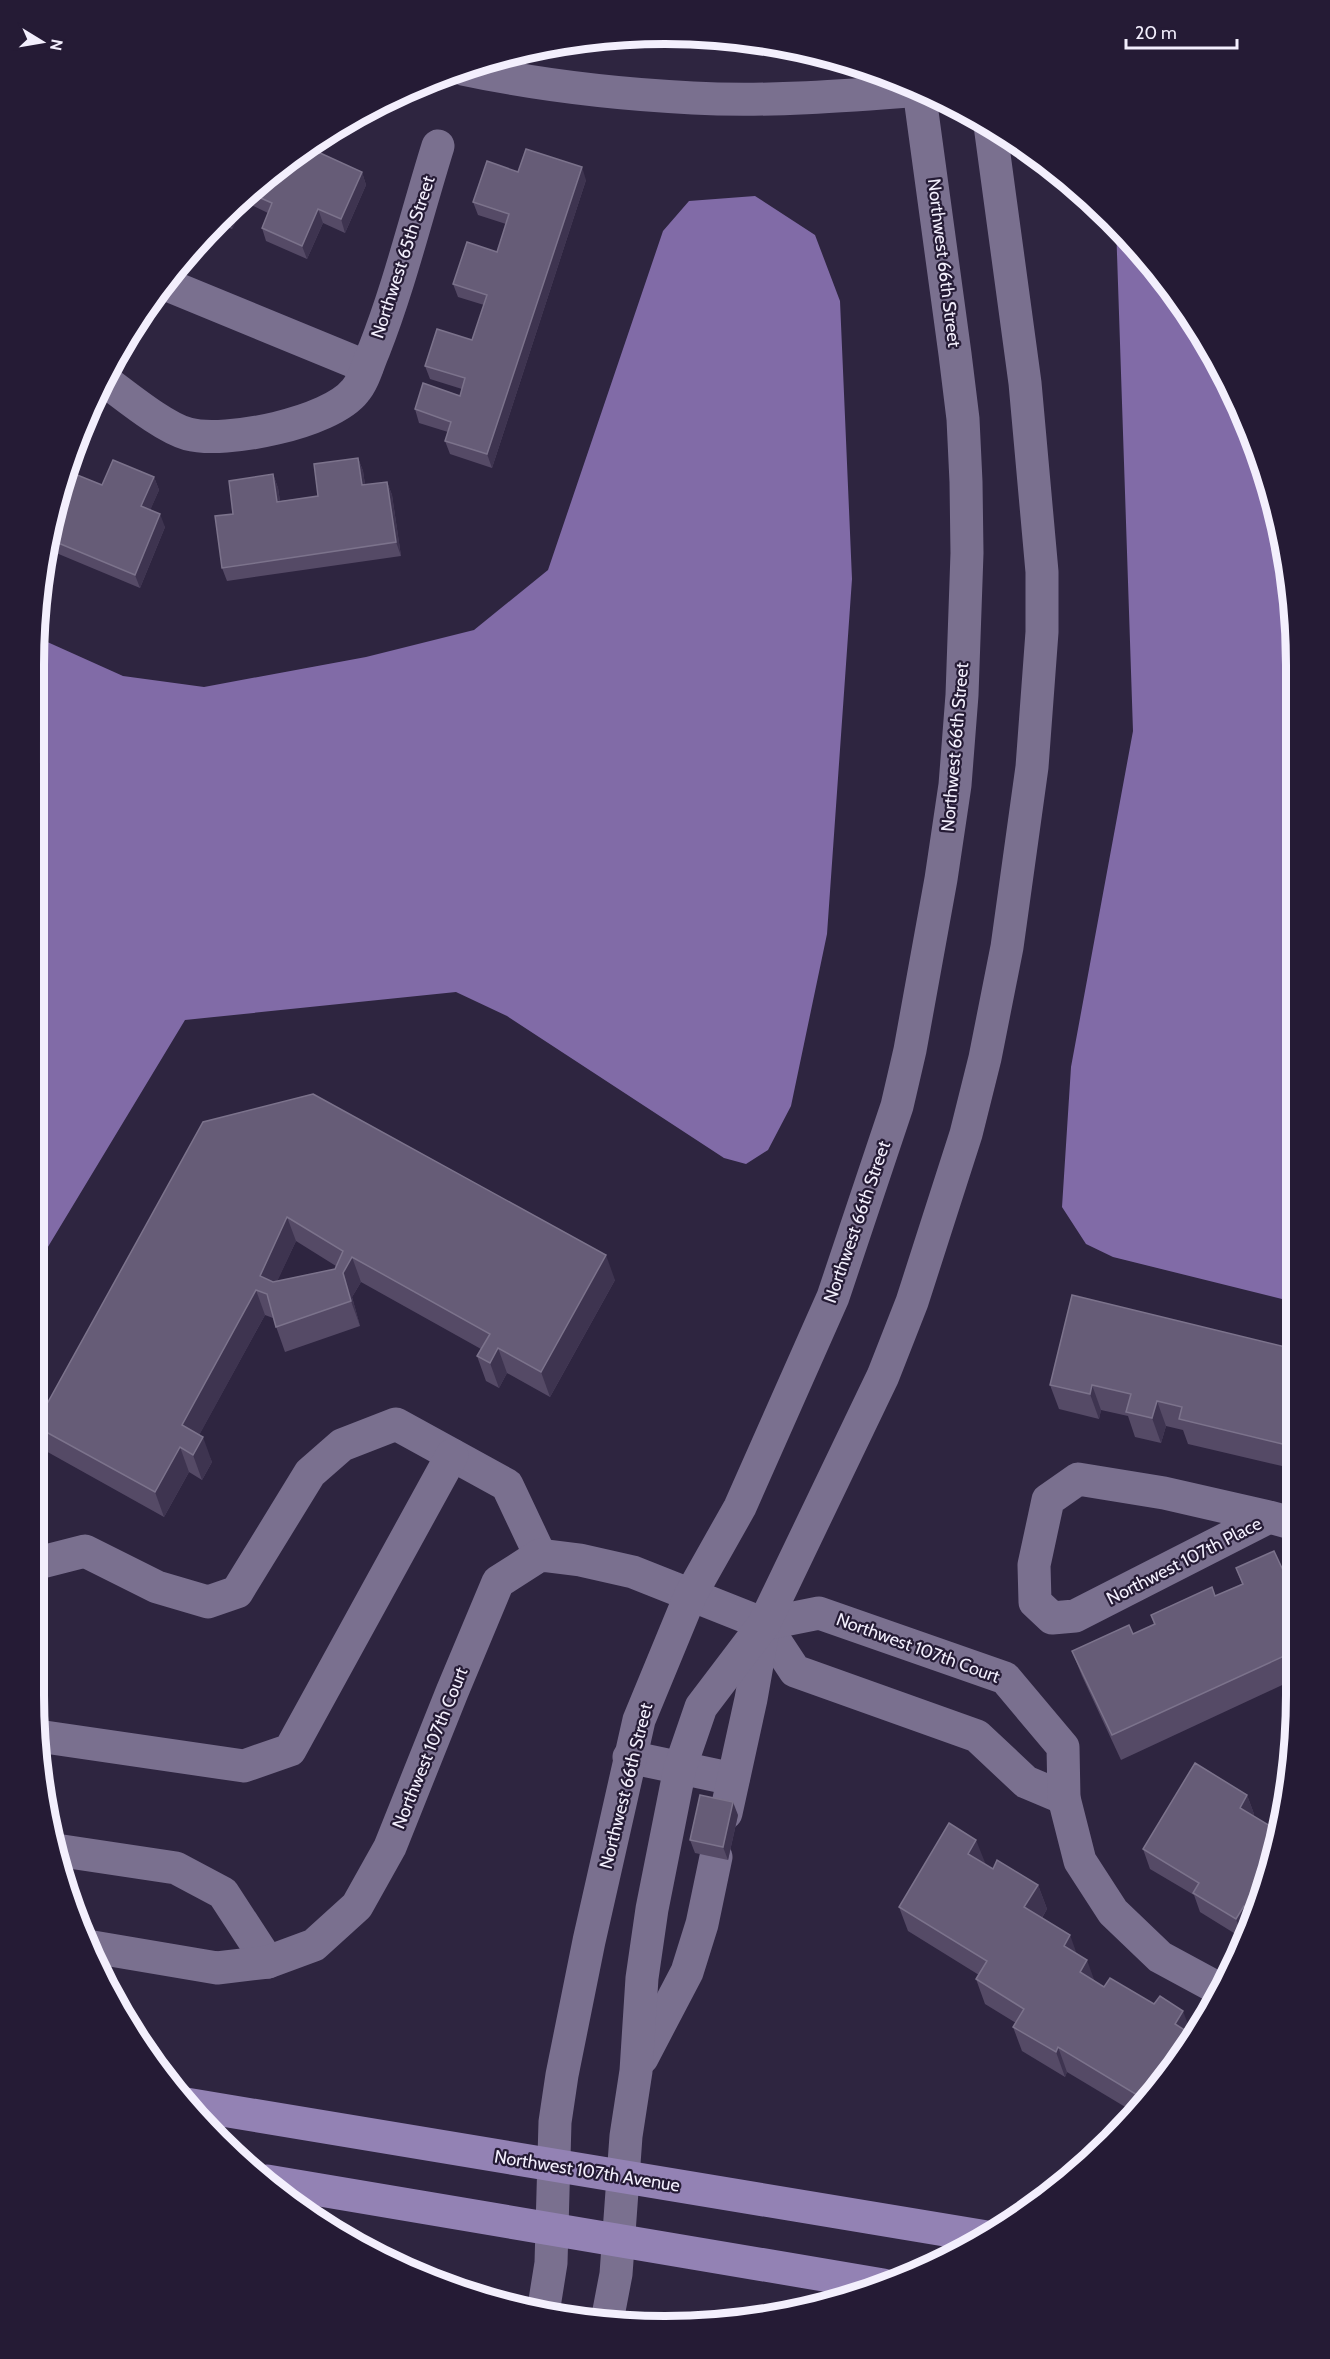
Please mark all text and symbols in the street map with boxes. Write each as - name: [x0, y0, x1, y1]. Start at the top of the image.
- north arrow: [12, 12, 72, 72]
- scale bar: [1126, 12, 1237, 50]
- text: 20 m: [1135, 22, 1177, 44]
- text: N: [46, 37, 67, 52]
- street label: Northwest 65th Street: [366, 173, 440, 341]
- street label: Northwest 66th Street: [923, 177, 965, 349]
- street label: Northwest 66th Street: [937, 661, 973, 833]
- street label: Northwest 66th Street: [819, 1138, 895, 1306]
- street label: Northwest 107th Place: [1103, 1512, 1265, 1610]
- street label: Northwest 107th Court: [833, 1608, 1003, 1688]
- street label: Northwest 107th Court: [387, 1664, 473, 1832]
- street label: Northwest 66th Street: [595, 1701, 657, 1871]
- street label: Northwest 107th Avenue: [493, 2145, 681, 2197]

